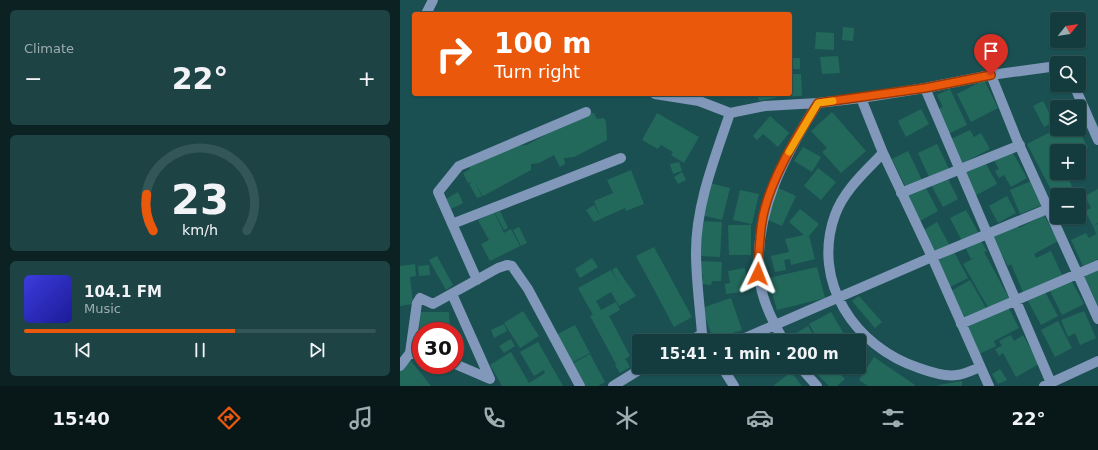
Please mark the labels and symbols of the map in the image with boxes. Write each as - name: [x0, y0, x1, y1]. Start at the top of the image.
- north arrow: [1050, 12, 1086, 48]
- pin: [974, 34, 1008, 75]
- position arrow: [737, 253, 779, 295]
- speed limit sign: 30: [412, 322, 464, 374]

